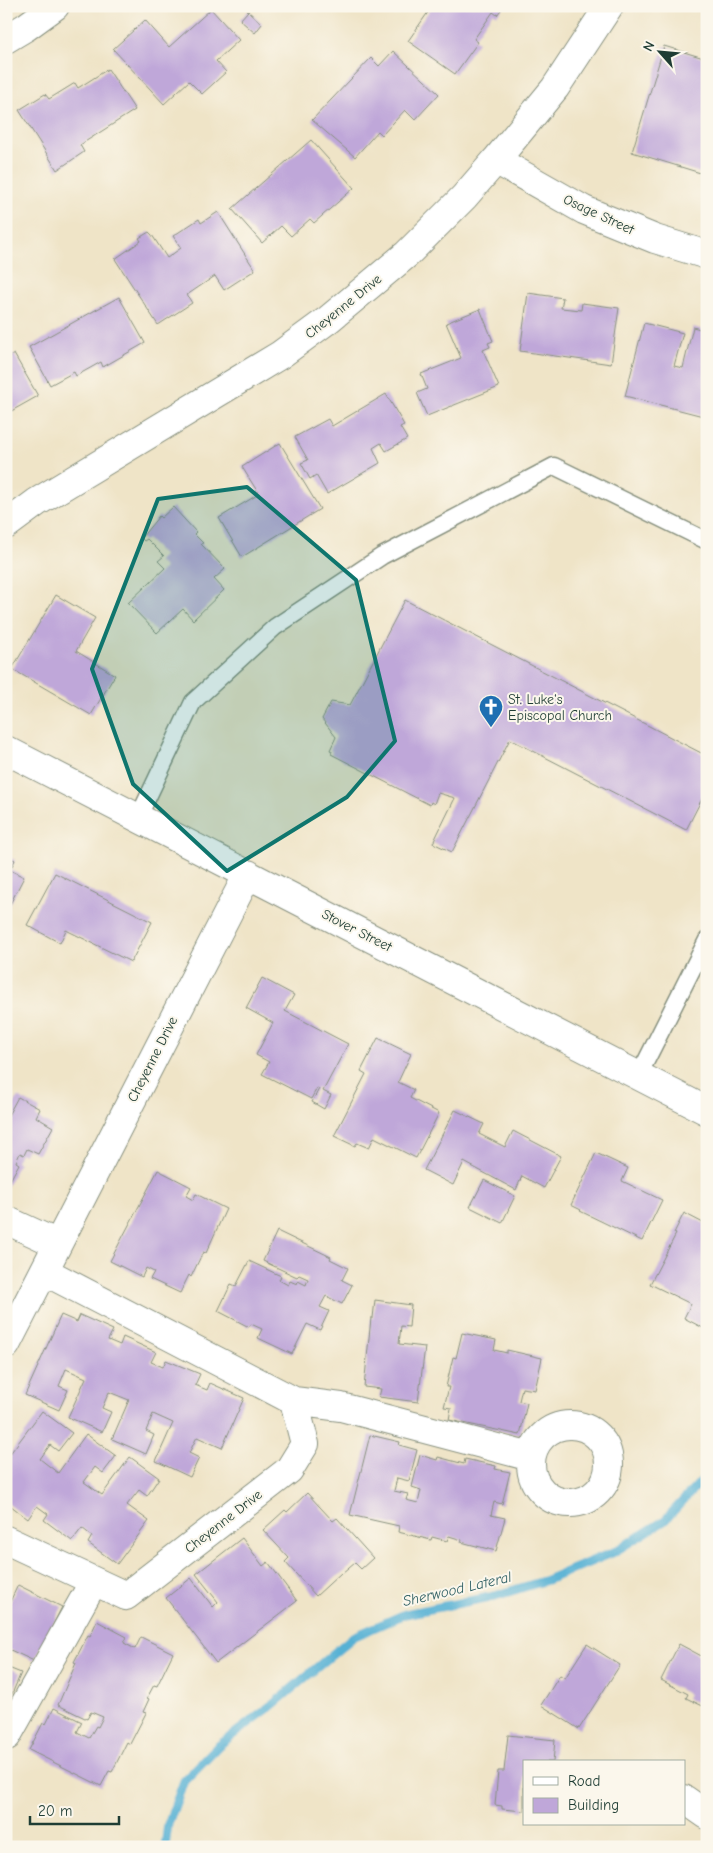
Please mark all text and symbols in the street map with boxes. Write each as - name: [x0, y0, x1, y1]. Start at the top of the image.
- north arrow: [636, 28, 686, 78]
- text: N: [639, 38, 659, 54]
- street label: Osage Street: [561, 191, 638, 239]
- street label: Cheyenne Drive: [302, 270, 385, 342]
- place label: St. Luke's Episcopal Church: [508, 691, 612, 724]
- church icon: St. Luke's Episcopal Church: [478, 694, 504, 728]
- street label: Stover Street: [319, 906, 396, 956]
- street label: Cheyenne Drive: [124, 1014, 181, 1105]
- street label: Cheyenne Drive: [181, 1486, 265, 1557]
- water label: Sherwood Lateral: [401, 1568, 514, 1610]
- legend: [523, 1760, 686, 1826]
- text: Road: [568, 1772, 600, 1790]
- scale bar: [30, 1793, 119, 1825]
- text: Building: [568, 1796, 619, 1814]
- text: 20 m: [38, 1802, 72, 1820]

